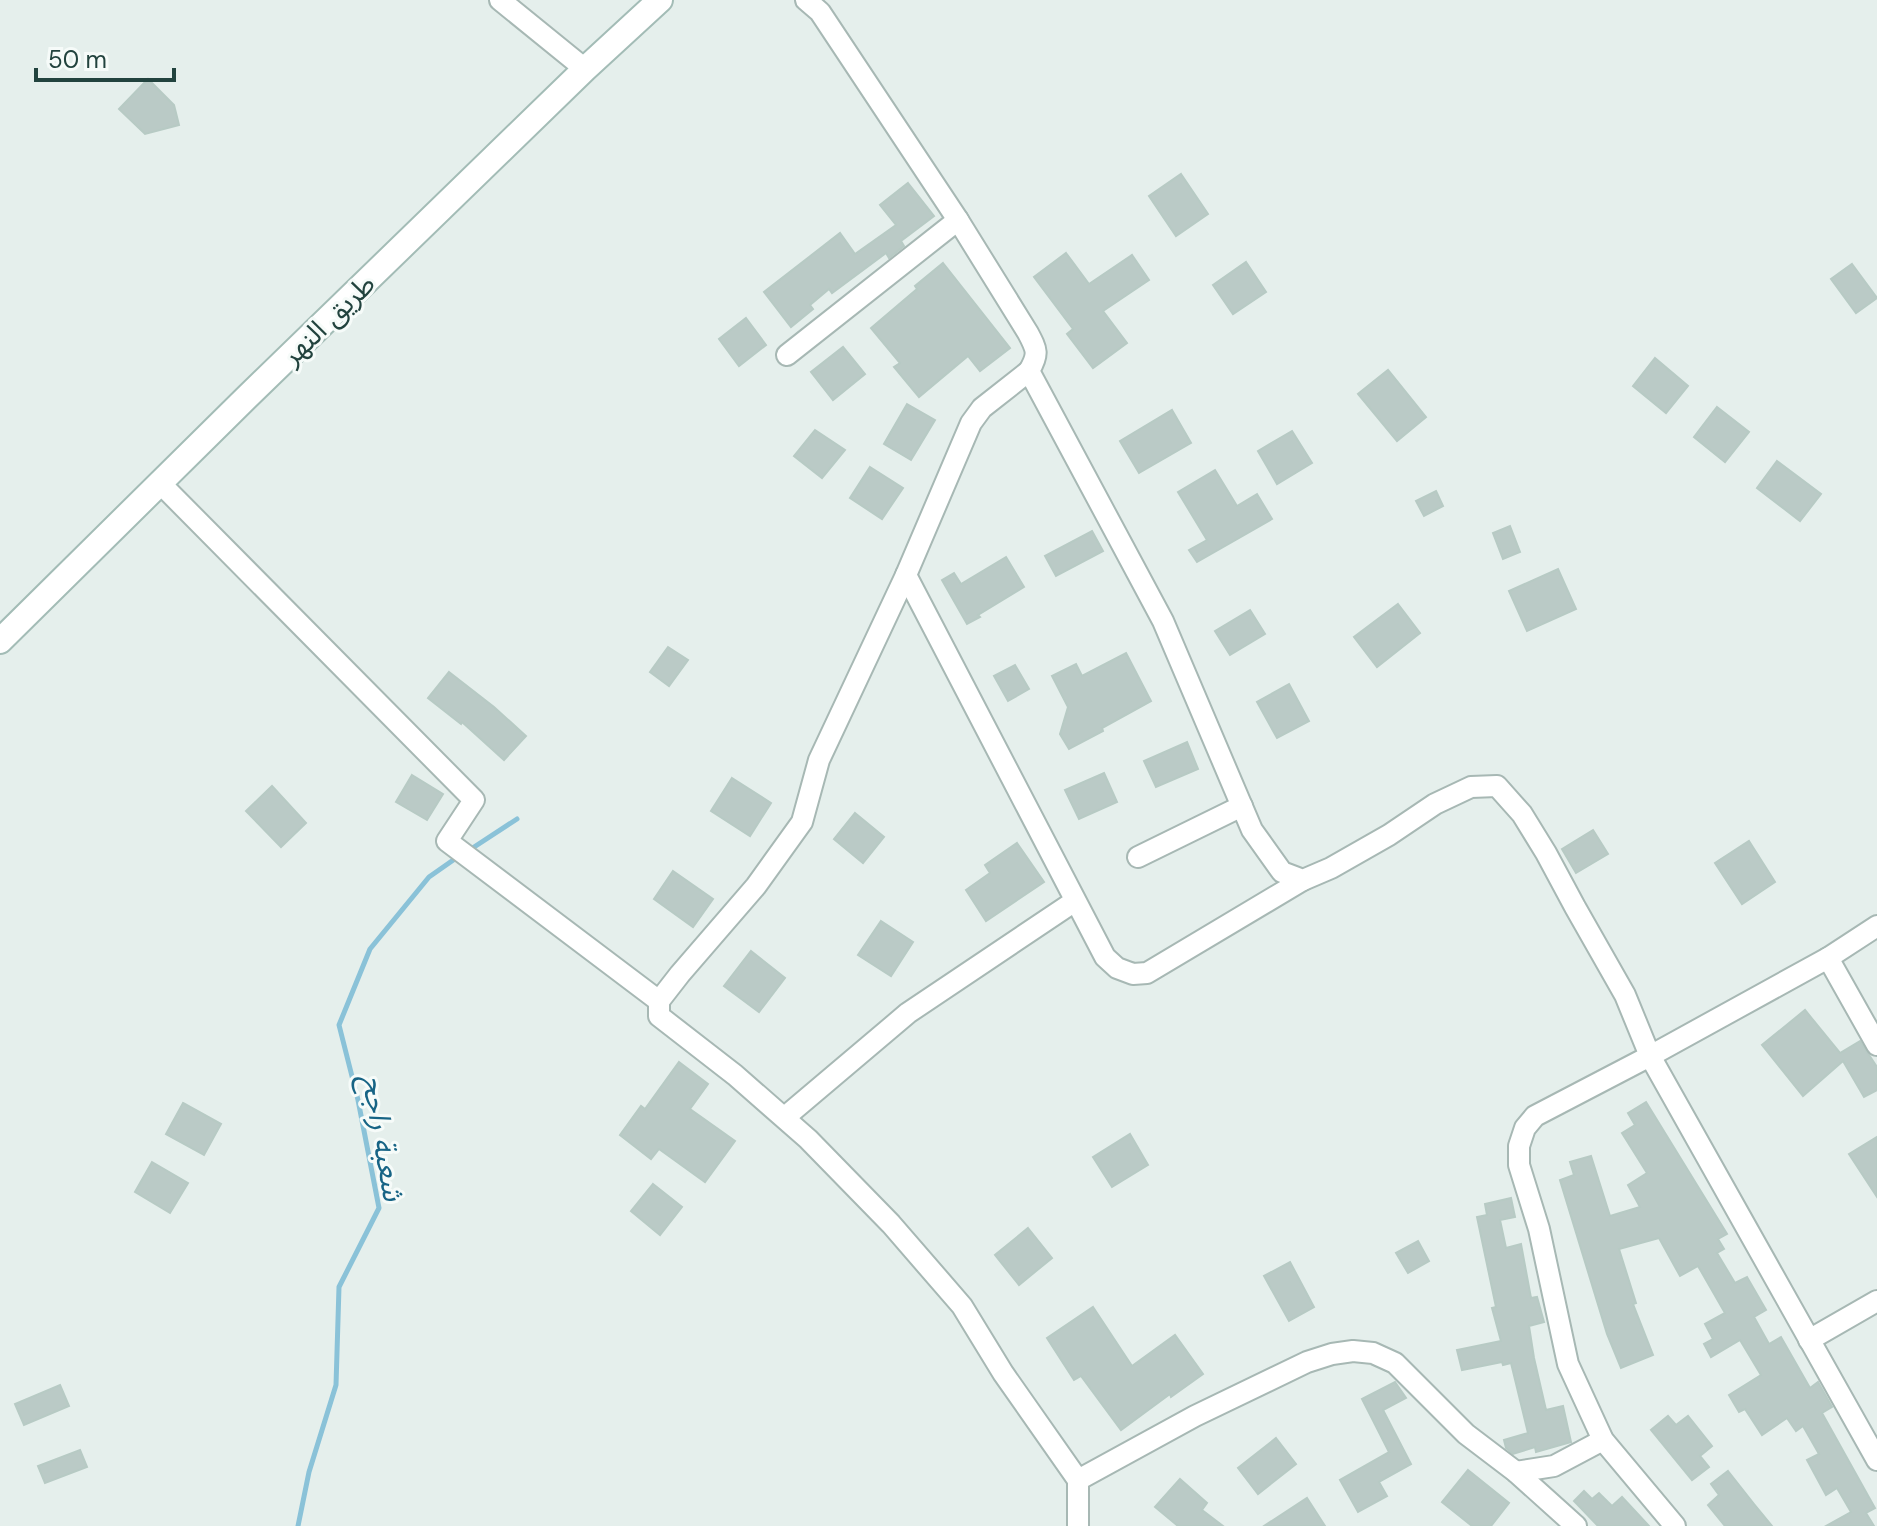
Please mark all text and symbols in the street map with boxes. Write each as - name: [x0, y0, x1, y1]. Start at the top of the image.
- scale bar: [36, 32, 174, 82]
- text: 50 m: [48, 44, 107, 75]
- street label: طريق النهر: [273, 266, 383, 374]
- water label: شعبة راجح: [350, 1070, 414, 1205]

